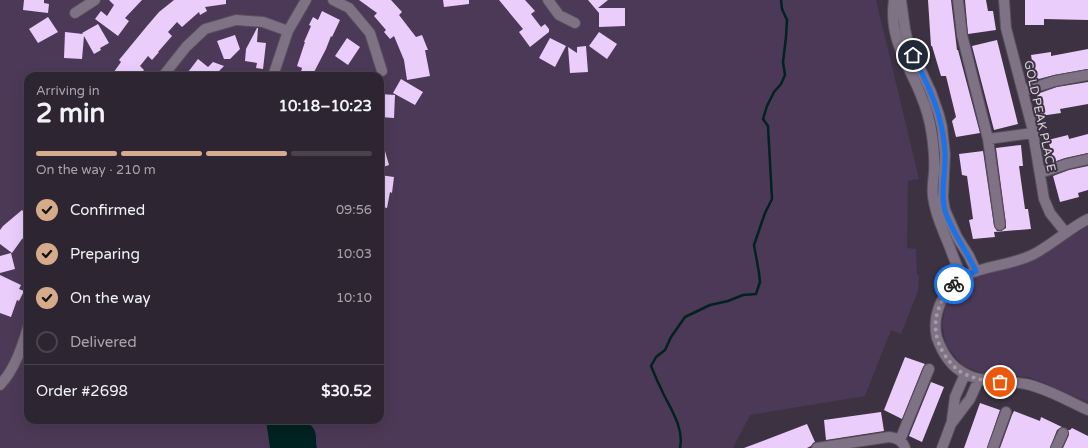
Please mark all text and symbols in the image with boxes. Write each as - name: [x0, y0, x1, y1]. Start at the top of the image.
- pin: [896, 38, 930, 72]
- icon: home: [902, 44, 924, 66]
- street label: GOLD PEAK PLACE: [1021, 59, 1059, 173]
- text: Arriving in: [36, 83, 100, 99]
- text: 10:18–10:23: [279, 97, 372, 115]
- text: 2 min: [36, 98, 105, 129]
- text: On the way · 210 m: [36, 162, 156, 178]
- icon: check: [36, 199, 58, 221]
- text: Confirmed: [70, 201, 145, 219]
- text: 09:56: [336, 202, 372, 218]
- icon: check: [36, 243, 58, 265]
- text: Preparing: [70, 245, 140, 263]
- text: 10:03: [336, 246, 372, 262]
- courier: [934, 264, 974, 304]
- icon: bike: [943, 273, 965, 295]
- icon: check: [36, 287, 58, 309]
- text: On the way: [70, 289, 150, 307]
- text: 10:10: [336, 290, 372, 306]
- text: Delivered: [70, 333, 137, 351]
- pin: [983, 365, 1017, 399]
- icon: bag: [989, 371, 1011, 393]
- text: Order #2698: [36, 382, 128, 400]
- text: $30.52: [321, 382, 372, 400]

